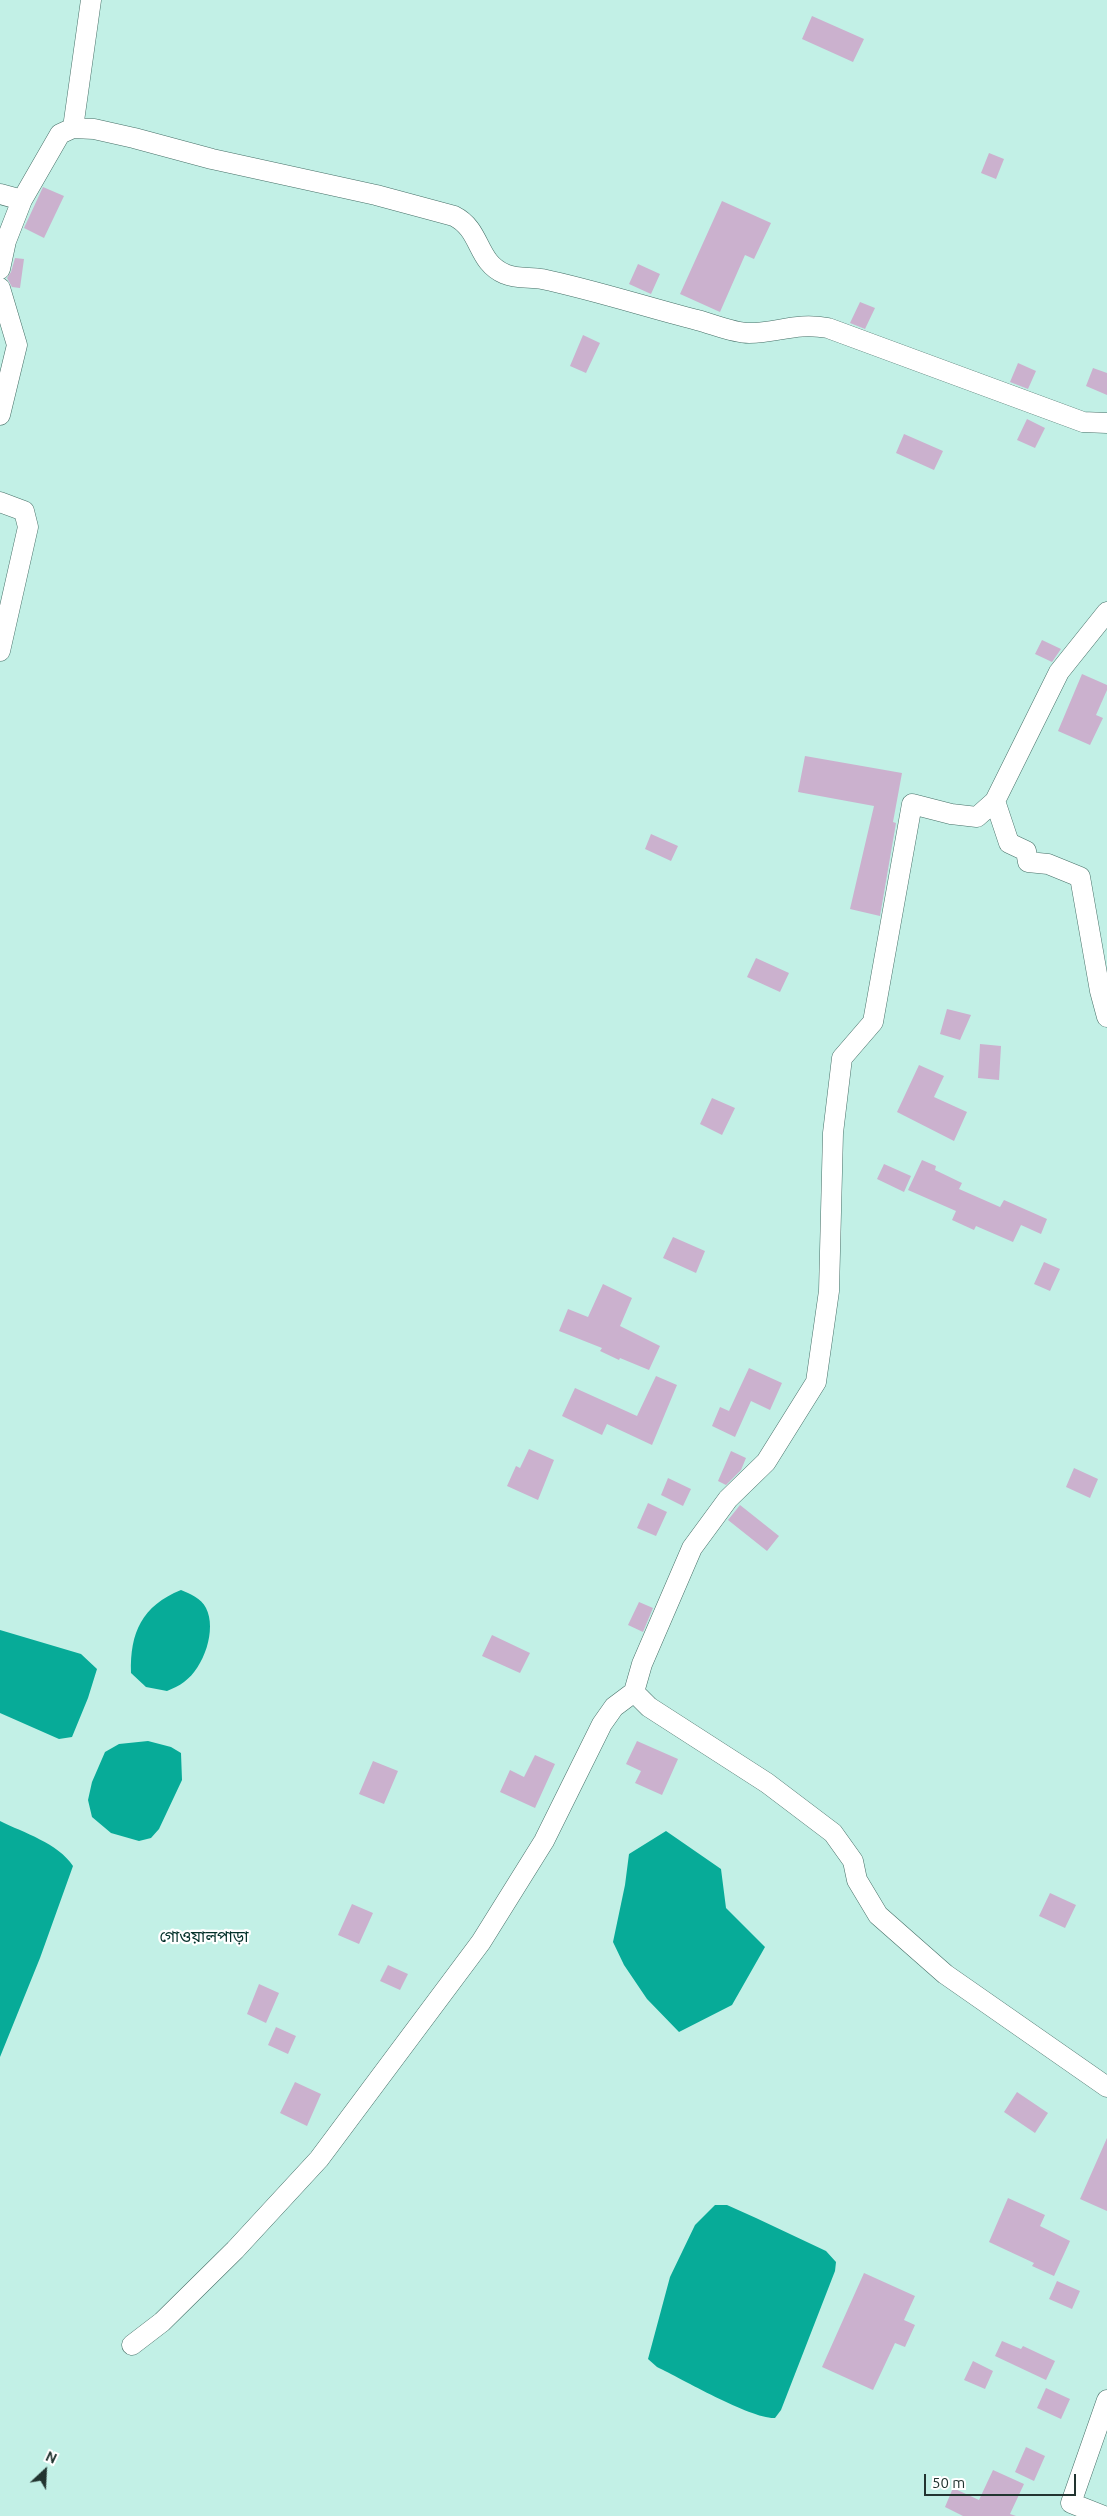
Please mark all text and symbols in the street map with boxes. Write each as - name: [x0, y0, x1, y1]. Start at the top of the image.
- district label: গোওয়ালপাড়া: [160, 1927, 248, 1947]
- north arrow: [20, 2446, 70, 2496]
- text: N: [43, 2448, 59, 2467]
- scale bar: [927, 2464, 1080, 2496]
- text: 50 m: [932, 2474, 965, 2491]

